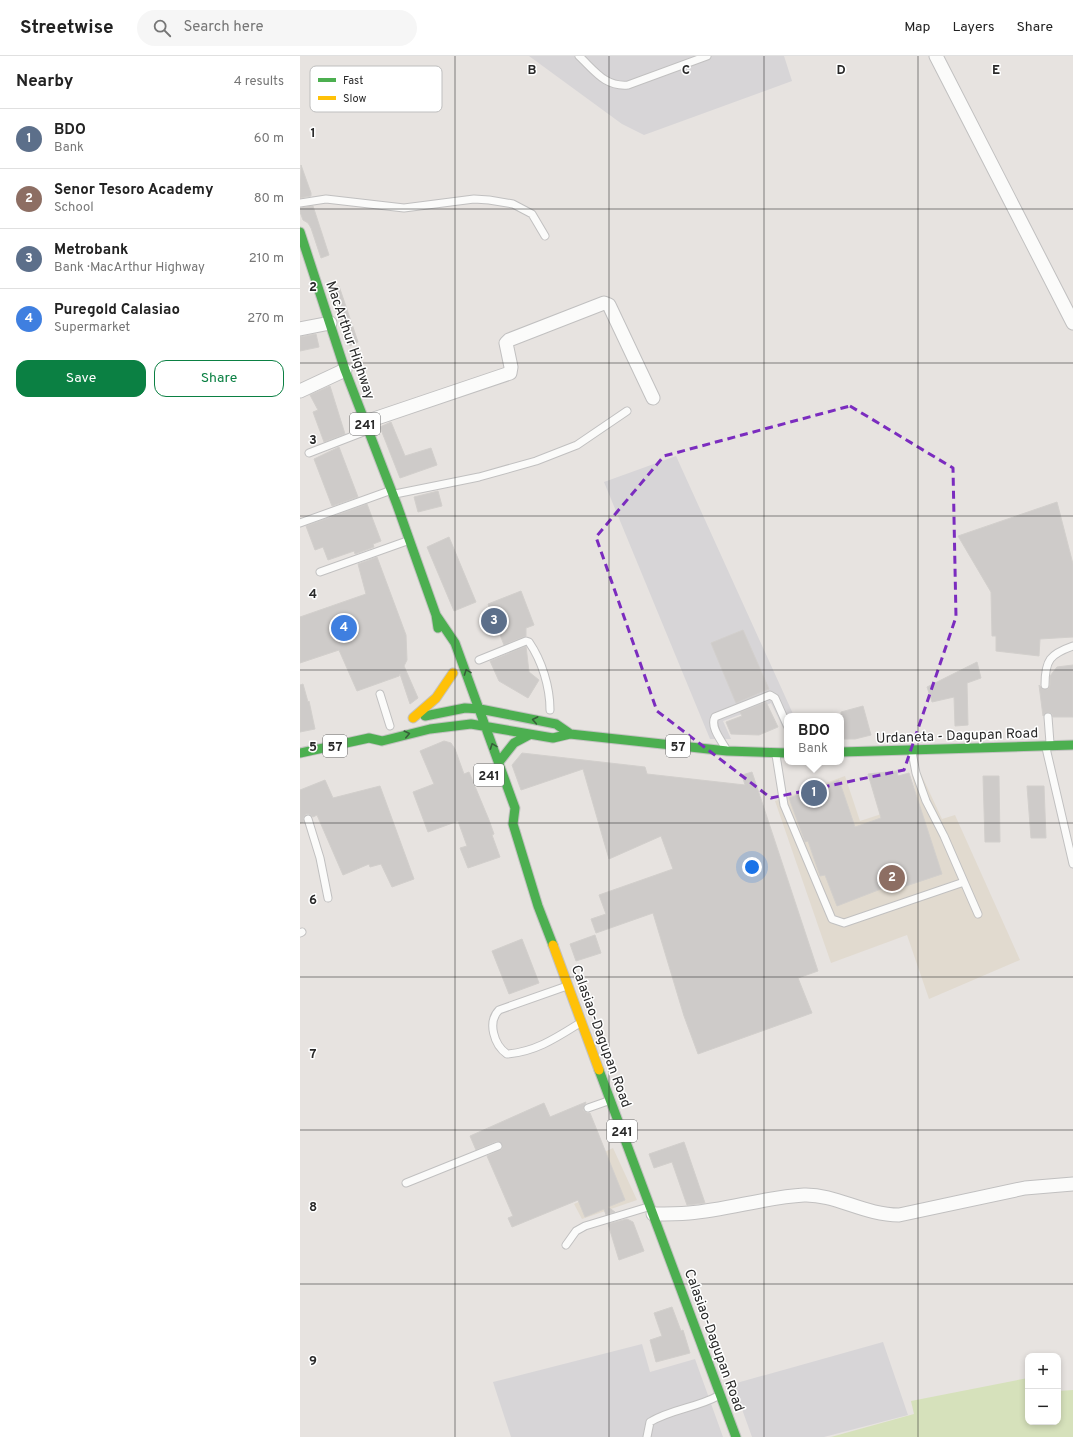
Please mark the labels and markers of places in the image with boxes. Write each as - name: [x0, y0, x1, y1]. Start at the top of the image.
- pin: 3: [481, 606, 507, 636]
- pin: 4: [331, 613, 357, 643]
- pin: 1: [801, 778, 827, 808]
- pin: 2: [879, 863, 905, 893]

